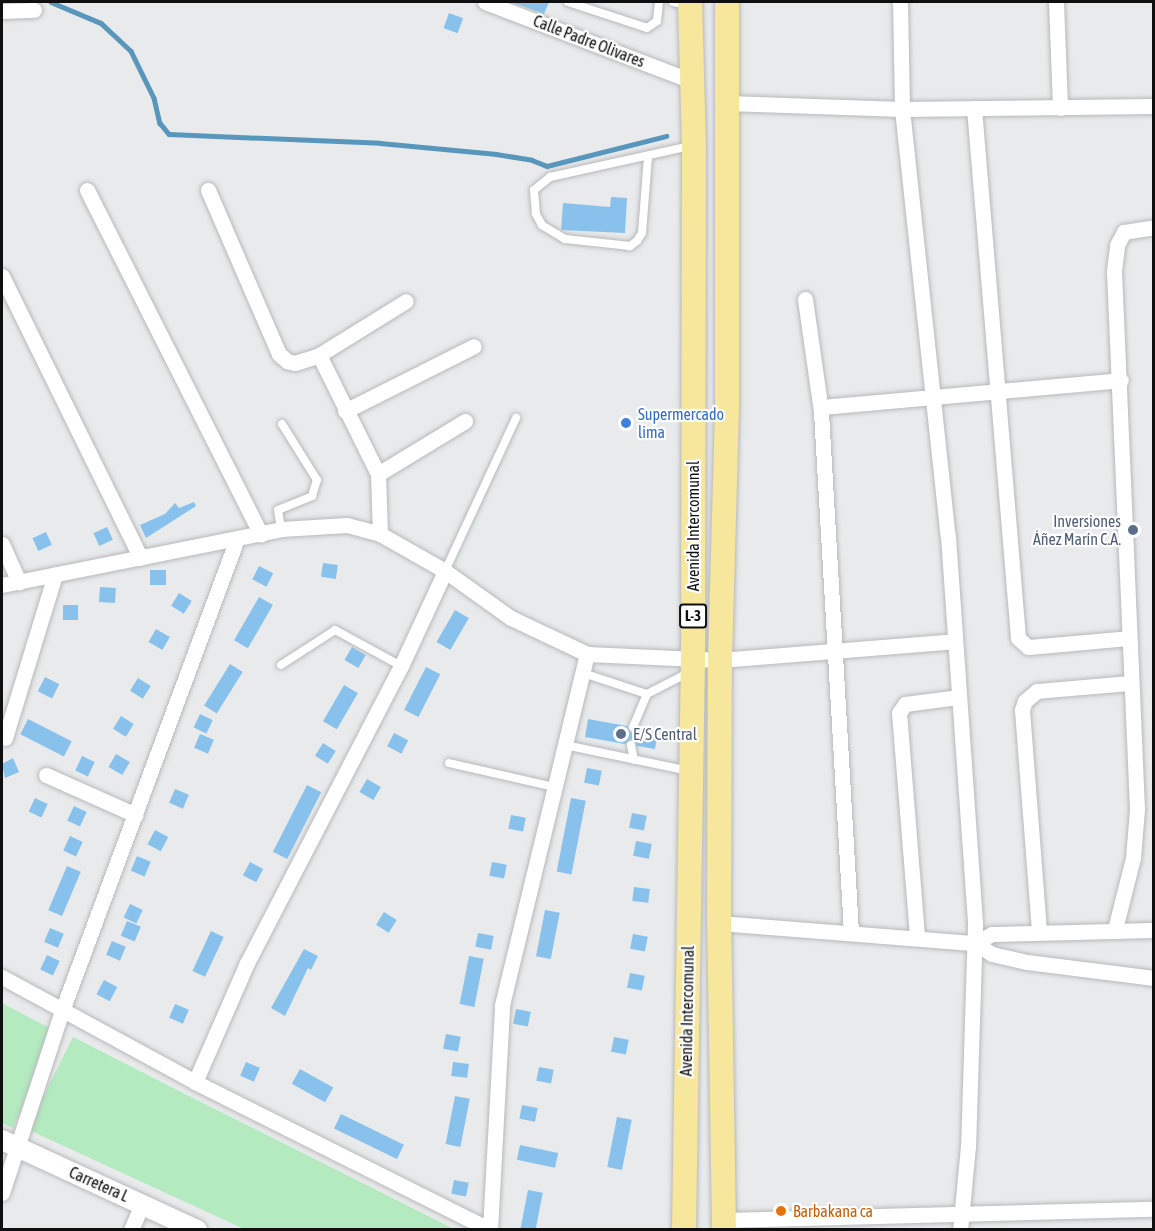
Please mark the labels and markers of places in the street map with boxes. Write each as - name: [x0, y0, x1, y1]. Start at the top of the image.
- place label: Supermercado lima: [638, 404, 724, 442]
- marker: Supermercado lima: [619, 416, 633, 430]
- place label: Inversiones Áñez Marín C.A.: [1033, 511, 1121, 549]
- marker: Inversiones Áñez Marín C.A.: [1126, 523, 1140, 537]
- place label: E/S Central: [633, 724, 697, 744]
- marker: E/S Central: [614, 727, 628, 741]
- place label: Barbakana ca: [793, 1201, 873, 1221]
- marker: Barbakana ca: [774, 1204, 788, 1218]

